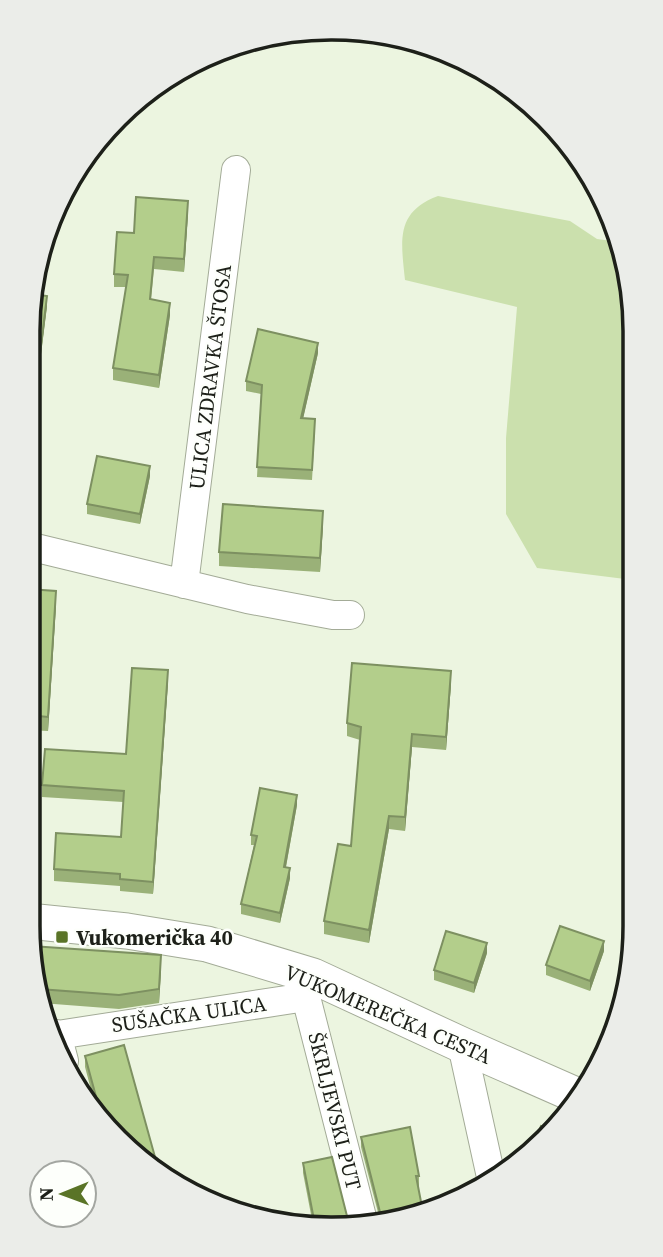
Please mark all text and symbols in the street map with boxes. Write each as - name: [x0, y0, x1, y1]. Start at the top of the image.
- street label: ULICA ZDRAVKA ŠTOSA: [182, 263, 238, 491]
- place label: Vukomerička 40: [76, 923, 233, 952]
- marker: Vukomerička 40: [54, 929, 70, 945]
- street label: VUKOMEREČKA CESTA: [280, 957, 496, 1071]
- street label: SUŠAČKA ULICA: [110, 989, 268, 1039]
- street label: ŠKRLJEVSKI PUT: [301, 1029, 369, 1193]
- north arrow: [28, 1159, 98, 1229]
- text: N: [33, 1187, 59, 1201]

